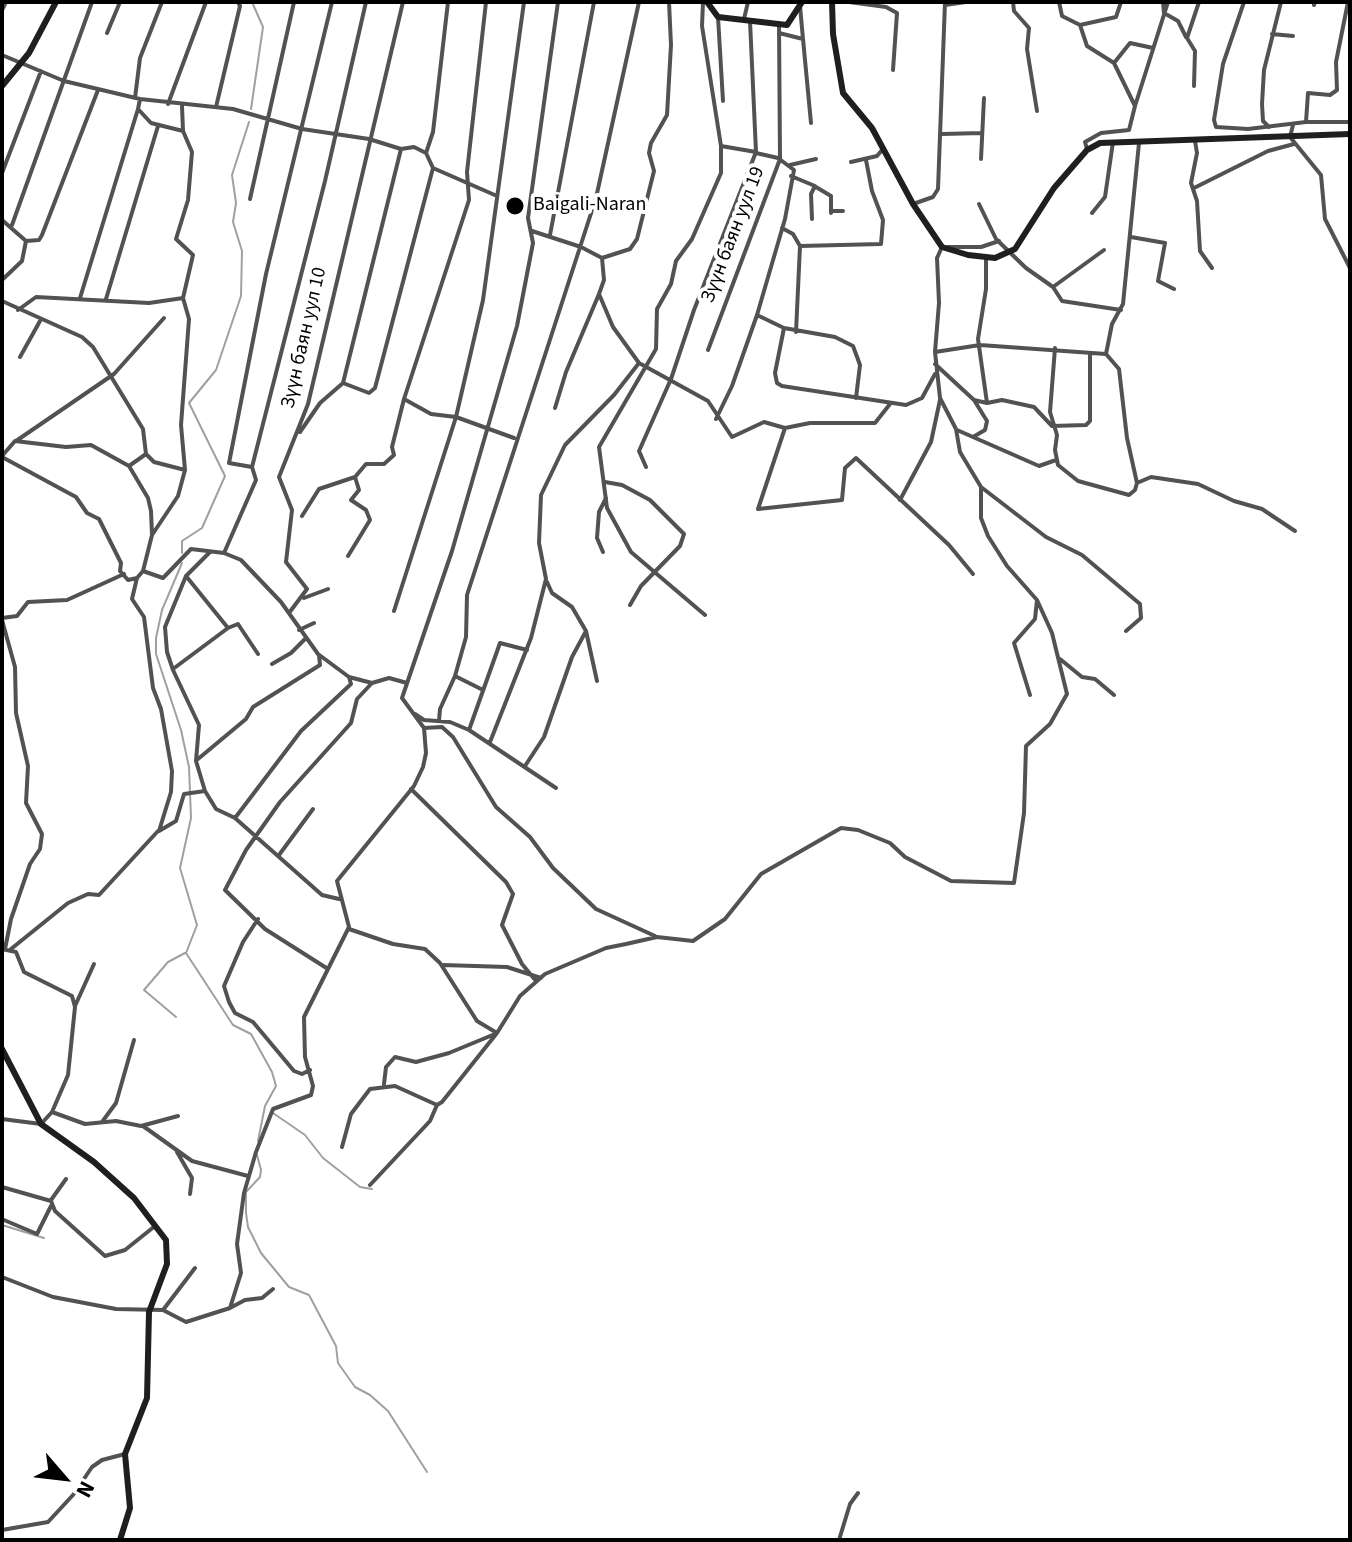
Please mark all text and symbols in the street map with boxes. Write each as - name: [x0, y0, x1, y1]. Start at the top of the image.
- street label: Зүүн баян уул 19: [697, 163, 771, 307]
- place label: Baigali-Naran: [533, 194, 646, 218]
- marker: Baigali-Naran: [504, 195, 526, 217]
- street label: Зүүн баян уул 10: [277, 265, 333, 411]
- north arrow: [24, 1438, 104, 1518]
- text: N: [68, 1475, 103, 1503]

